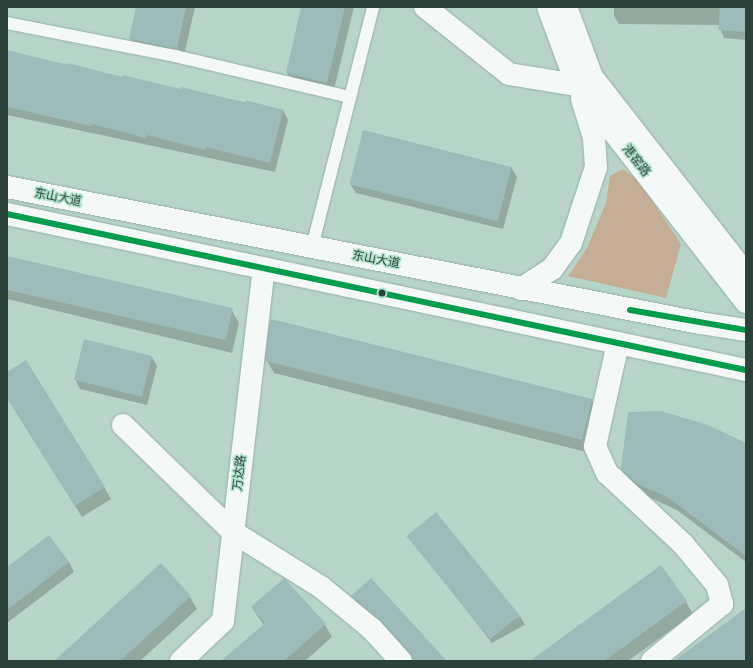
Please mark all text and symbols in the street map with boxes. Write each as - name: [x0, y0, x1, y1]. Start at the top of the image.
- street label: 港窑路: [619, 142, 653, 180]
- street label: 东山大道: [33, 186, 83, 210]
- street label: 东山大道: [351, 248, 401, 272]
- unlabelled marker: [377, 288, 387, 298]
- street label: 万达路: [231, 454, 249, 492]

